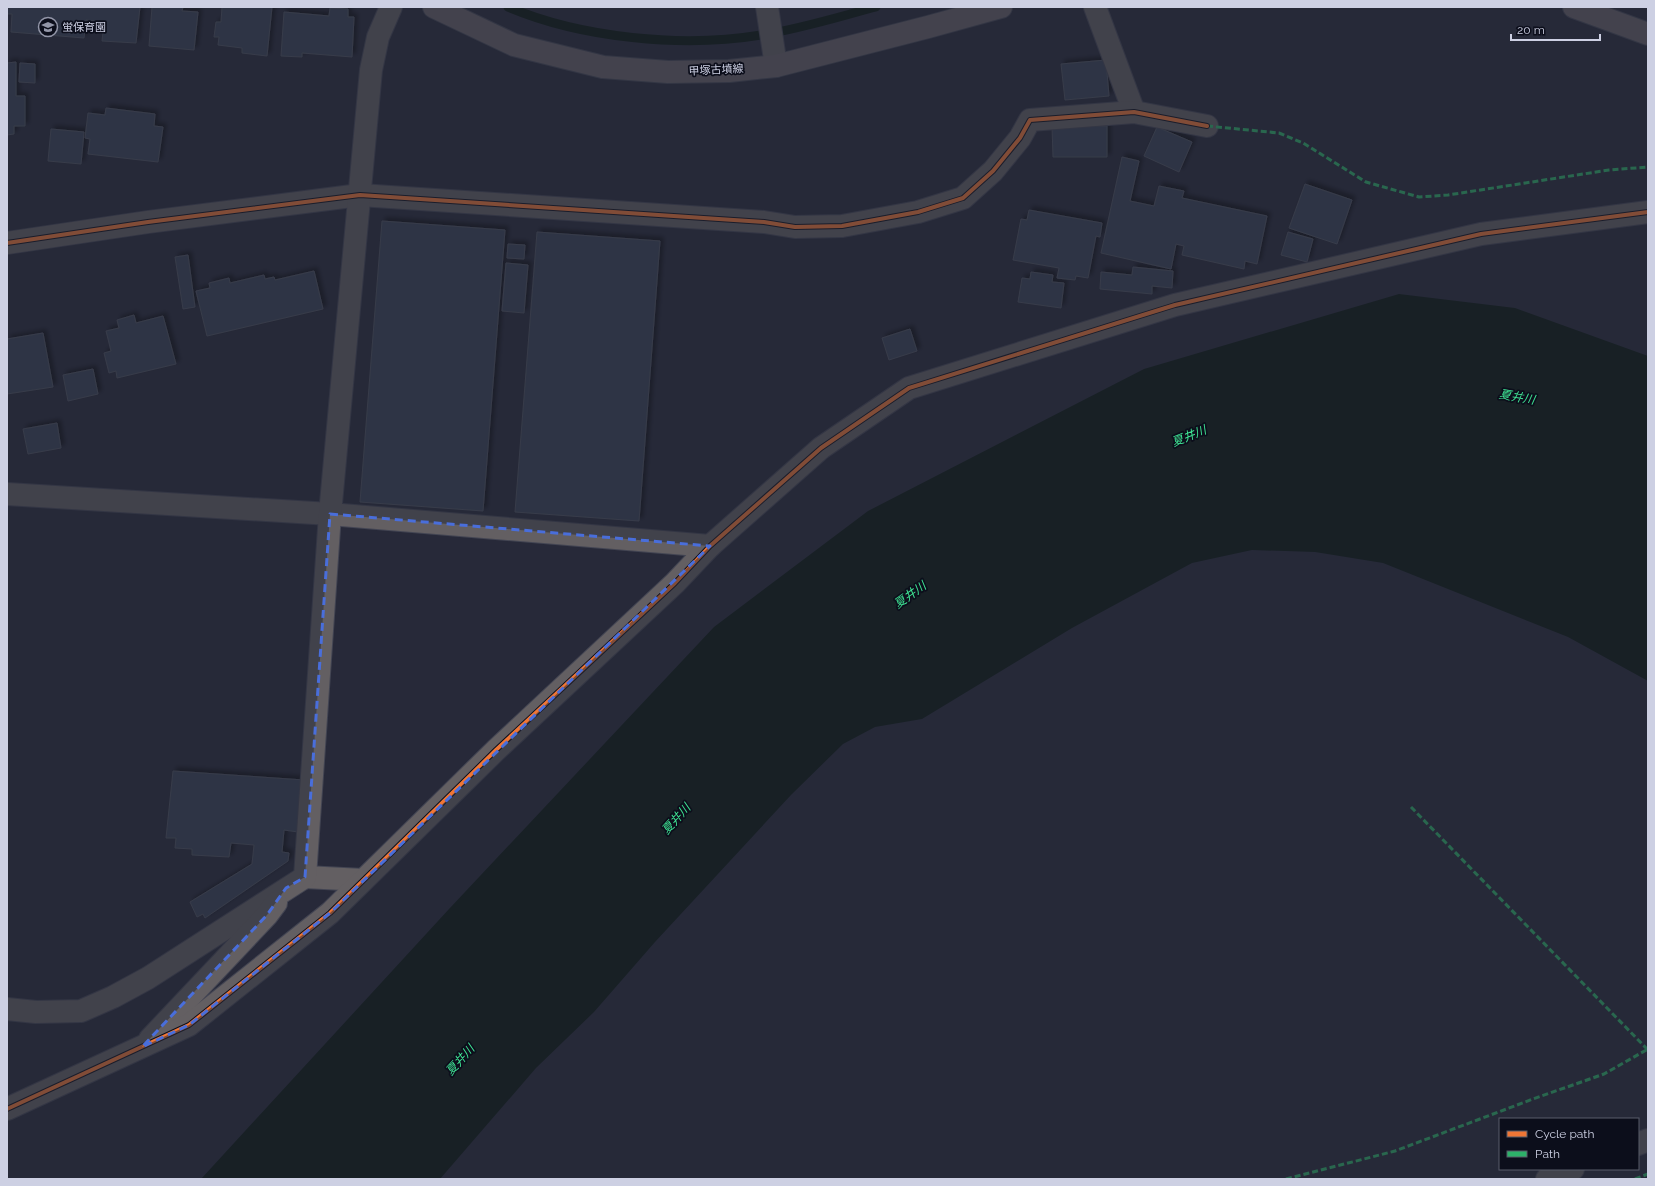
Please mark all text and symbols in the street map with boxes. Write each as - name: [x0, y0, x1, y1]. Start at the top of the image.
- school or university icon: 蛍保育園: [37, 16, 59, 38]
- scale bar: [1511, 16, 1600, 42]
- place label: 蛍保育園: [62, 21, 106, 34]
- text: 20 m: [1517, 23, 1545, 37]
- street label: 甲塚古墳線: [688, 62, 744, 78]
- water label: 夏井川: [1498, 387, 1538, 407]
- water label: 夏井川: [1170, 422, 1210, 449]
- water label: 夏井川: [891, 578, 930, 611]
- water label: 夏井川: [659, 799, 695, 837]
- water label: 夏井川: [443, 1040, 479, 1078]
- legend: [1499, 1118, 1639, 1170]
- text: Cycle path: [1535, 1127, 1594, 1141]
- text: Path: [1535, 1147, 1560, 1161]

